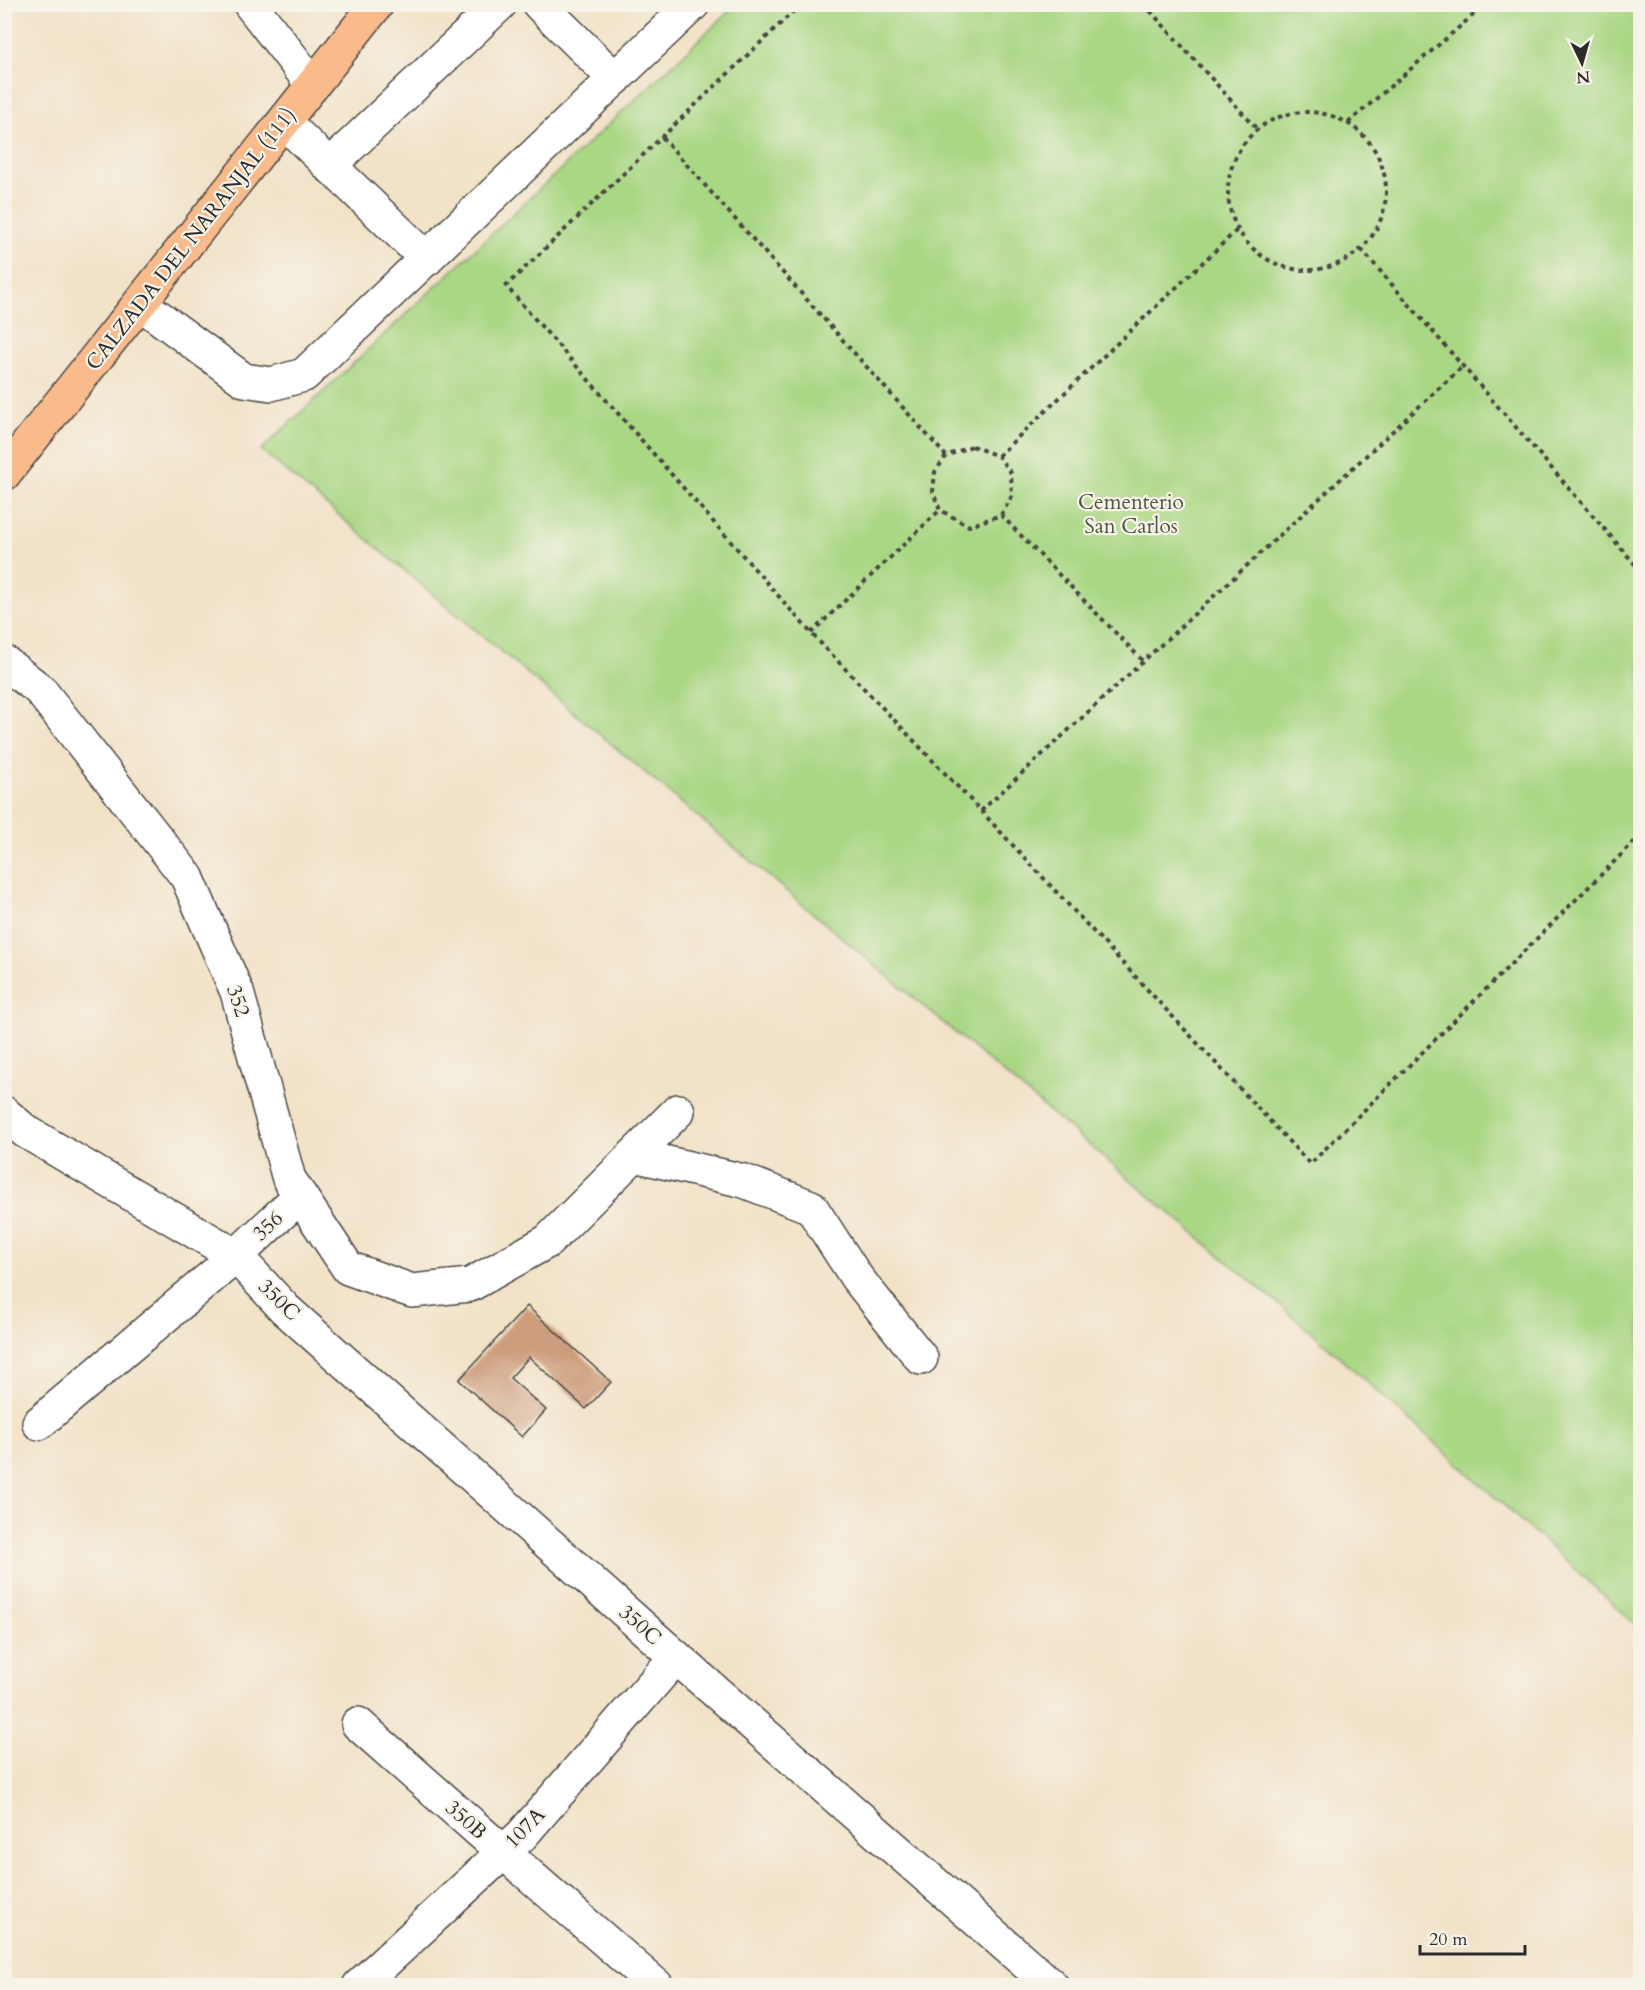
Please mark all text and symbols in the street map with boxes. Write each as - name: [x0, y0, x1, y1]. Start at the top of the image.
- north arrow: [1552, 33, 1612, 93]
- text: N: [1575, 65, 1591, 89]
- street label: CALZADA DEL NARANJAL (111): [79, 102, 303, 376]
- park label: Cementerio San Carlos: [1078, 488, 1184, 541]
- street label: 352: [219, 981, 257, 1021]
- street label: 356: [246, 1204, 290, 1248]
- street label: 350C: [252, 1273, 306, 1327]
- street label: 350C: [612, 1598, 668, 1652]
- street label: 350B: [439, 1794, 493, 1846]
- street label: 107A: [498, 1801, 552, 1855]
- scale bar: [1420, 1918, 1525, 1956]
- text: 20 m: [1429, 1927, 1468, 1952]

